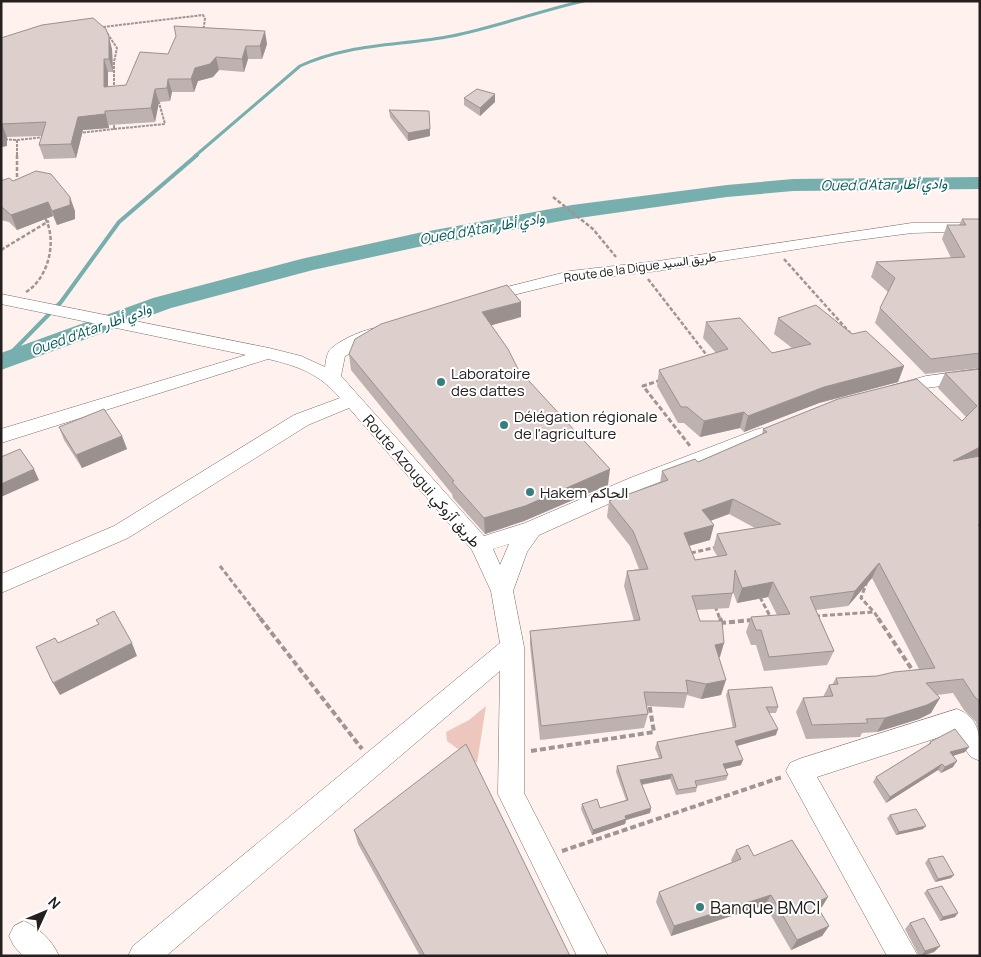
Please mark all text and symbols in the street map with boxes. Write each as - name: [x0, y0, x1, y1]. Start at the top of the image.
- water label: Oued d'Atar وادي أطار: [820, 173, 948, 198]
- water label: Oued d'Atar وادي أطار: [418, 207, 547, 251]
- street label: Route de la Digue طريق السيد: [563, 248, 717, 286]
- water label: Oued d'Atar وادي أطار: [28, 298, 156, 362]
- place label: Laboratoire des dattes: [451, 363, 531, 401]
- marker: Laboratoire des dattes: [435, 376, 447, 388]
- place label: Délégation régionale de l'agriculture: [514, 406, 658, 444]
- street label: Route Azougui طريق آزوكي: [356, 410, 486, 554]
- marker: Délégation régionale de l'agriculture: [498, 419, 510, 431]
- place label: Hakem الحاكم: [540, 482, 628, 503]
- marker: Hakem الحاكم: [524, 486, 536, 498]
- north arrow: [20, 887, 70, 937]
- text: N: [44, 892, 65, 913]
- place label: Banque BMCI: [710, 895, 820, 919]
- marker: Banque BMCI: [694, 901, 706, 913]

